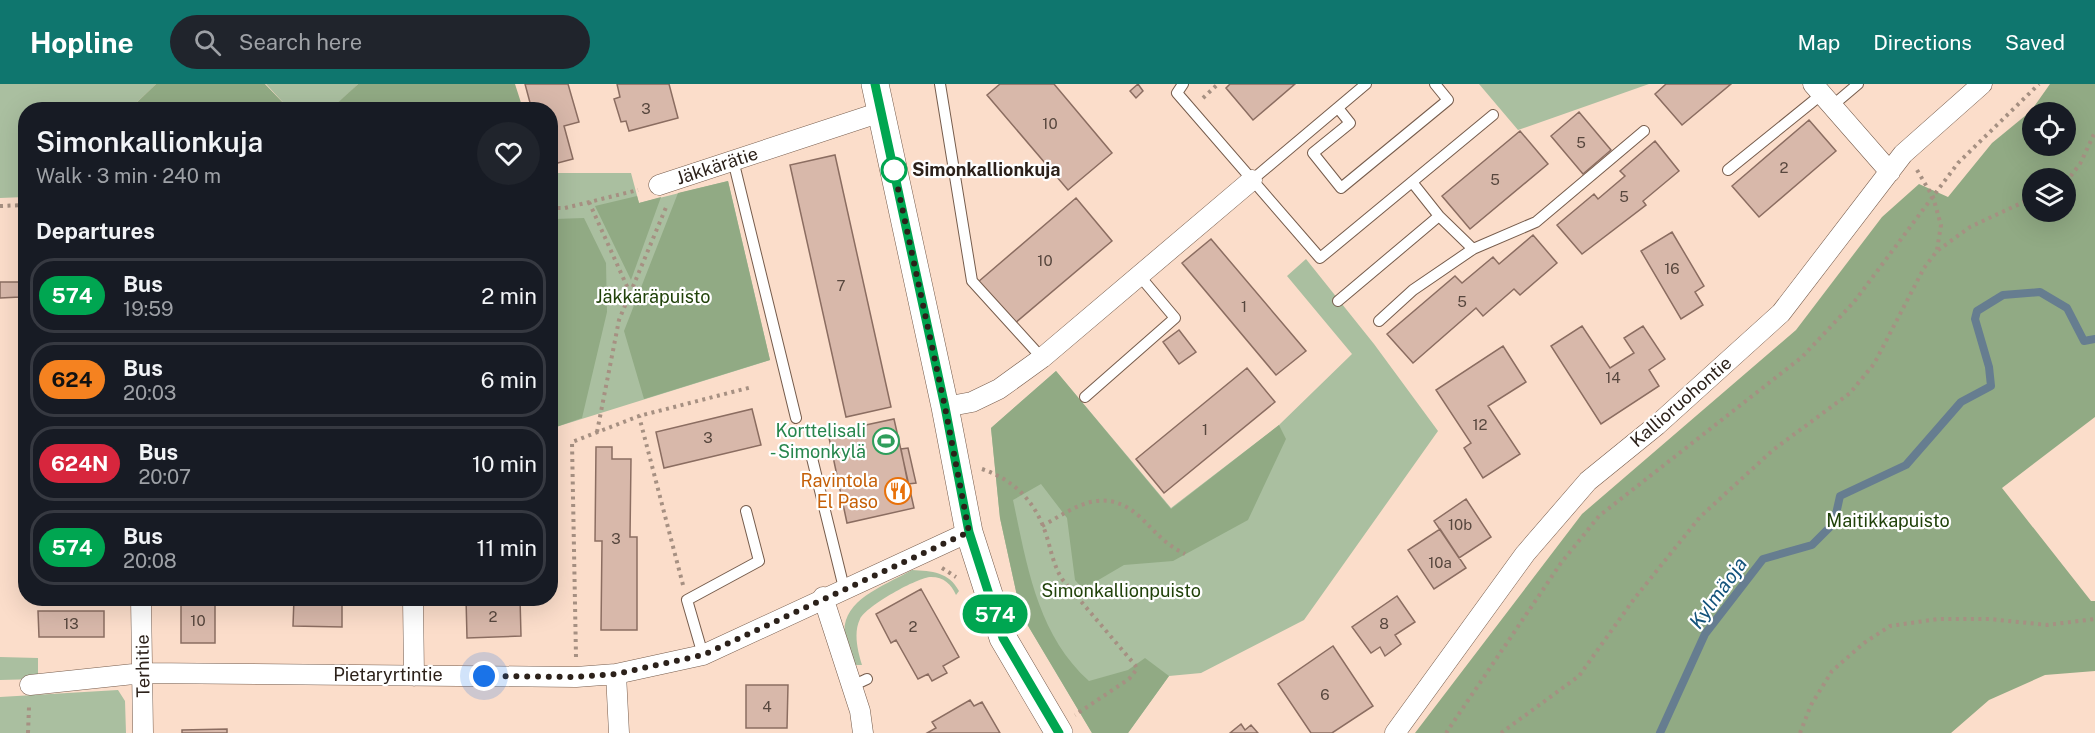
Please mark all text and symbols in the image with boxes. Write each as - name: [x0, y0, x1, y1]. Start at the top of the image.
- search box: [170, 15, 590, 69]
- text: Hopline: [30, 26, 134, 59]
- icon: search: [191, 26, 224, 59]
- text: Search here: [239, 29, 362, 55]
- text: Map: [1798, 30, 1840, 55]
- text: Directions: [1873, 30, 1972, 55]
- text: Saved: [2005, 30, 2065, 55]
- house number: 3: [641, 100, 651, 117]
- map controls: [2022, 102, 2076, 222]
- button: locate: [2022, 102, 2076, 156]
- house number: 10: [1042, 115, 1058, 132]
- button: heart: [477, 122, 540, 185]
- text: Simonkallionkuja: [36, 125, 263, 158]
- house number: 5: [1576, 134, 1586, 151]
- street label: Jäkkärätie: [673, 142, 760, 189]
- marker: Simonkallionkuja: [881, 157, 907, 183]
- place label: Simonkallionkuja: [912, 159, 1061, 180]
- house number: 2: [1780, 159, 1789, 176]
- text: Walk · 3 min · 240 m: [36, 164, 221, 188]
- button: layers: [2022, 168, 2076, 222]
- house number: 5: [1490, 171, 1500, 188]
- house number: 5: [1619, 188, 1629, 205]
- text: Departures: [36, 218, 155, 244]
- house number: 10: [1037, 252, 1053, 269]
- house number: 16: [1664, 260, 1680, 277]
- text: Bus: [123, 271, 163, 297]
- house number: 7: [836, 277, 846, 294]
- text: 574: [52, 283, 92, 308]
- text: 2 min: [481, 283, 537, 309]
- park label: Jäkkäräpuisto: [595, 286, 711, 307]
- house number: 5: [1457, 293, 1467, 310]
- text: 19:59: [123, 297, 173, 321]
- house number: 1: [1241, 298, 1247, 315]
- street label: Kallioruohontie: [1626, 352, 1736, 451]
- text: Bus: [123, 355, 163, 381]
- text: 624: [52, 367, 92, 392]
- text: 6 min: [481, 367, 537, 393]
- house number: 14: [1605, 369, 1621, 386]
- text: 20:03: [123, 381, 176, 405]
- house number: 12: [1472, 416, 1488, 433]
- place label: Korttelisali - Simonkylä: [770, 420, 866, 462]
- house number: 1: [1202, 421, 1208, 438]
- sports icon: Korttelisali - Simonkylä: [871, 426, 901, 456]
- house number: 3: [703, 429, 713, 446]
- text: Bus: [138, 439, 178, 465]
- text: 624N: [51, 451, 108, 476]
- text: 10 min: [472, 451, 537, 477]
- text: 20:07: [138, 465, 191, 489]
- place label: Ravintola El Paso: [800, 470, 878, 512]
- restaurant icon: Ravintola El Paso: [883, 476, 913, 506]
- park label: Maitikkapuisto: [1826, 510, 1950, 531]
- house number: 10b: [1448, 516, 1472, 533]
- text: Bus: [123, 523, 163, 549]
- house number: 3: [611, 530, 621, 547]
- text: 574: [52, 535, 92, 560]
- text: 11 min: [476, 535, 537, 561]
- text: 20:08: [123, 549, 177, 573]
- water label: Kylmäoja: [1684, 553, 1752, 633]
- house number: 10a: [1428, 554, 1452, 571]
- park label: Simonkallionpuisto: [1041, 580, 1201, 601]
- line badge: 574: [960, 594, 1030, 634]
- text: 574: [975, 602, 1015, 627]
- house number: 2: [489, 608, 498, 625]
- house number: 10: [190, 612, 206, 629]
- house number: 13: [63, 615, 79, 632]
- house number: 8: [1379, 615, 1389, 632]
- house number: 2: [909, 618, 918, 635]
- street label: Terhitie: [131, 634, 154, 698]
- your location: [469, 661, 499, 691]
- street label: Pietaryrtintie: [333, 664, 443, 685]
- house number: 6: [1320, 686, 1330, 703]
- house number: 4: [762, 698, 772, 715]

